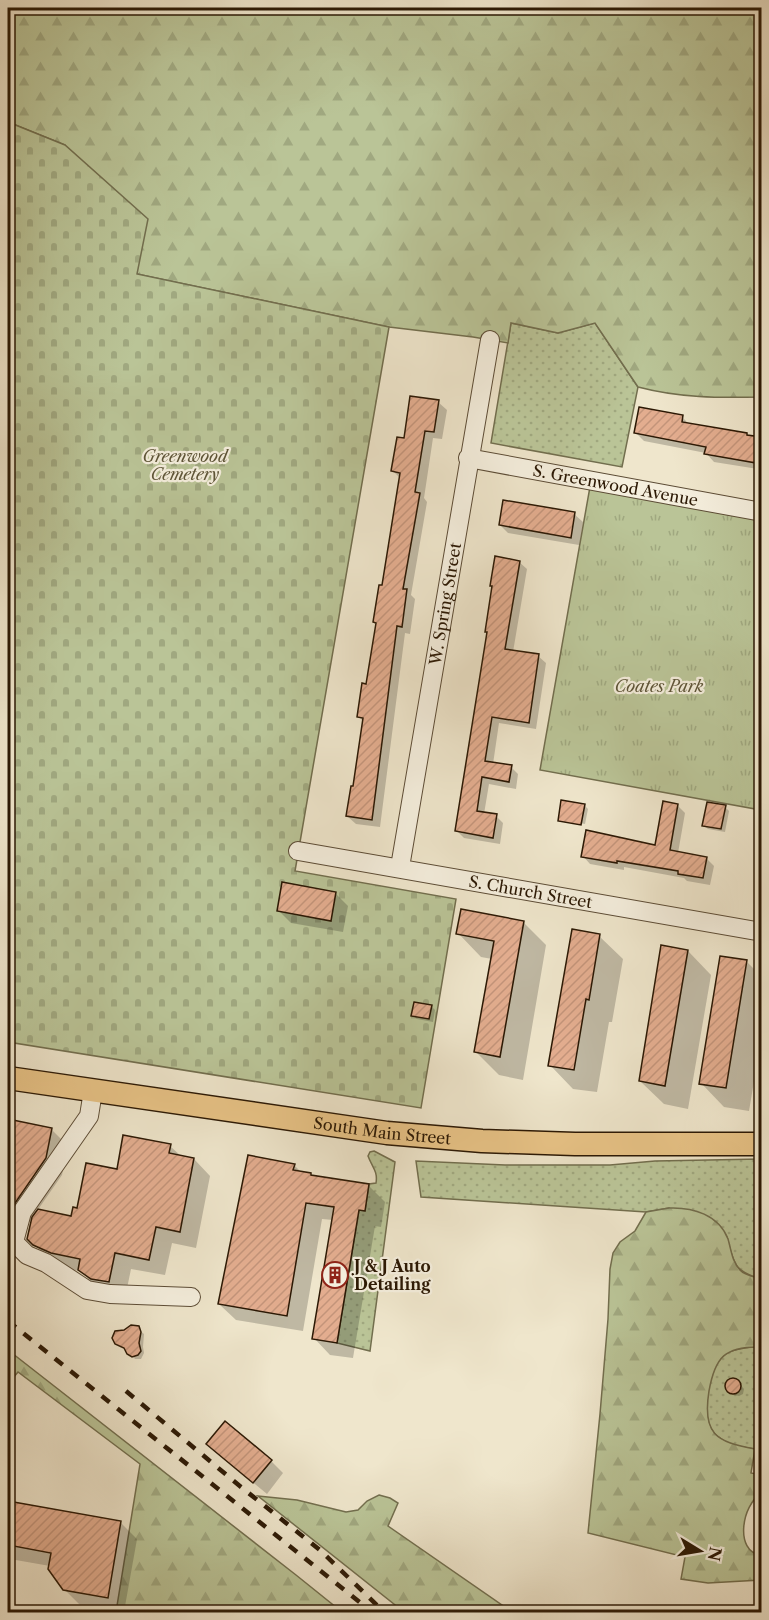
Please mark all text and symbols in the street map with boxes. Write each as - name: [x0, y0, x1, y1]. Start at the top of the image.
- park label: Greenwood Cemetery: [143, 446, 229, 484]
- street label: S. Greenwood Avenue: [531, 460, 700, 510]
- street label: W. Spring Street: [424, 541, 465, 668]
- park label: Coates Park: [615, 676, 704, 696]
- street label: S. Church Street: [467, 871, 594, 912]
- street label: South Main Street: [312, 1112, 452, 1148]
- place label: J & J Auto Detailing: [351, 1256, 431, 1294]
- building icon: J & J Auto Detailing: [320, 1260, 350, 1290]
- north arrow: [670, 1521, 730, 1581]
- text: N: [704, 1545, 726, 1563]

